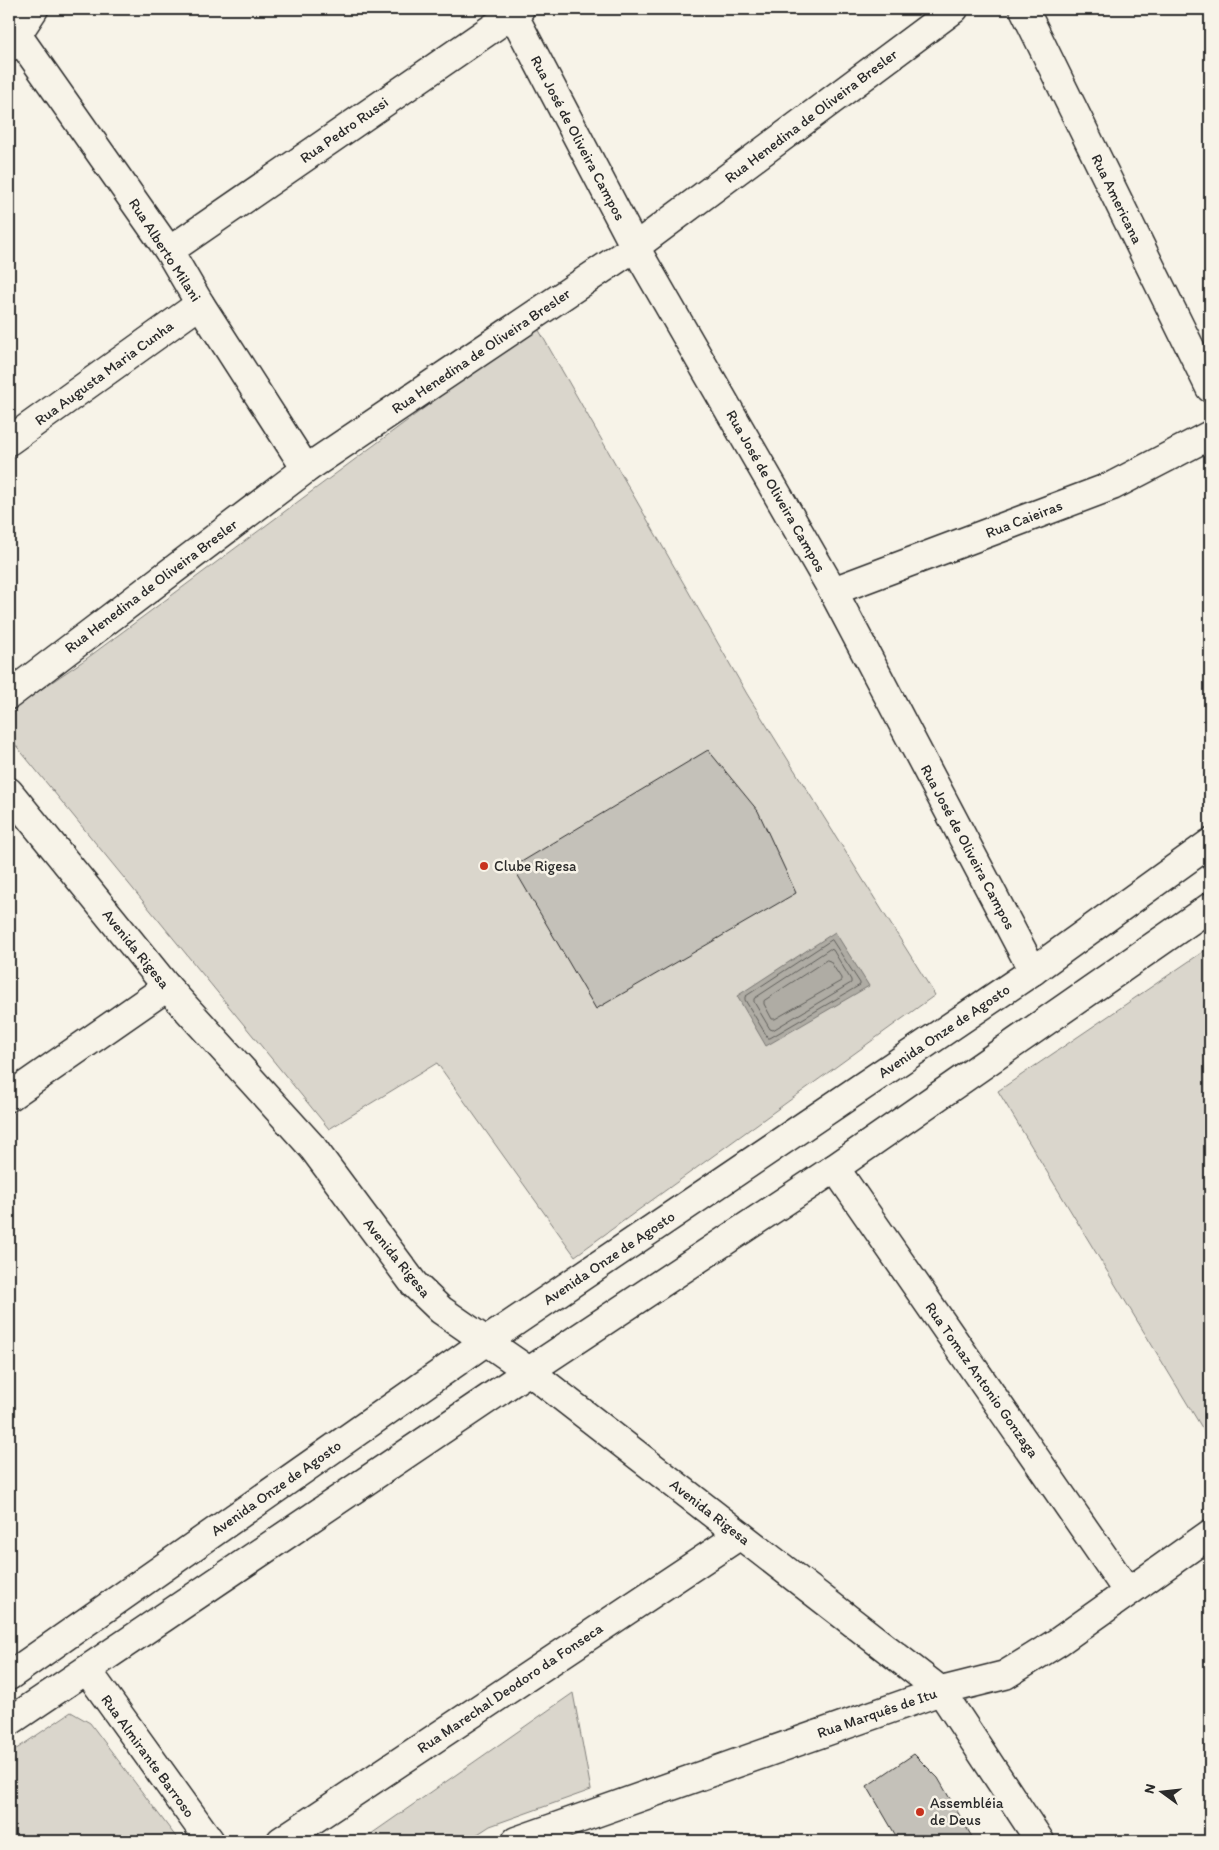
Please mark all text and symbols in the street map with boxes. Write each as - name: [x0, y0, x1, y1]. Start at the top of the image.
- street label: Rua Henedina de Oliveira Bresler: [721, 45, 901, 187]
- street label: Rua José de Oliveira Campos: [527, 52, 629, 224]
- street label: Rua Pedro Russi: [296, 93, 392, 167]
- street label: Rua Americana: [1087, 151, 1147, 247]
- street label: Rua Alberto Milani: [125, 195, 205, 305]
- street label: Rua Henedina de Oliveira Bresler: [388, 284, 574, 418]
- street label: Rua Augusta Maria Cunha: [31, 317, 177, 429]
- street label: Rua José de Oliveira Campos: [722, 407, 830, 576]
- street label: Rua Caieiras: [983, 496, 1065, 542]
- street label: Rua Henedina de Oliveira Bresler: [61, 515, 241, 657]
- street label: Rua José de Oliveira Campos: [917, 761, 1019, 933]
- place label: Clube Rigesa: [494, 857, 577, 875]
- marker: Clube Rigesa: [478, 860, 490, 872]
- street label: Avenida Rigesa: [99, 906, 174, 992]
- street label: Avenida Onze de Agosto: [875, 980, 1013, 1082]
- street label: Avenida Onze de Agosto: [540, 1207, 678, 1309]
- street label: Avenida Rigesa: [360, 1215, 435, 1301]
- street label: Rua Tomaz Antonio Gonzaga: [921, 1299, 1043, 1461]
- street label: Avenida Onze de Agosto: [207, 1436, 345, 1540]
- street label: Avenida Rigesa: [666, 1475, 754, 1549]
- street label: Rua Marechal Deodoro da Fonseca: [414, 1619, 606, 1757]
- street label: Rua Marquês de Itu: [815, 1684, 940, 1742]
- street label: Rua Almirante Barroso: [97, 1691, 199, 1821]
- north arrow: [1136, 1768, 1186, 1818]
- text: N: [1140, 1782, 1159, 1796]
- place label: Assembléia de Deus: [930, 1794, 1004, 1829]
- marker: Assembléia de Deus: [914, 1806, 926, 1818]

